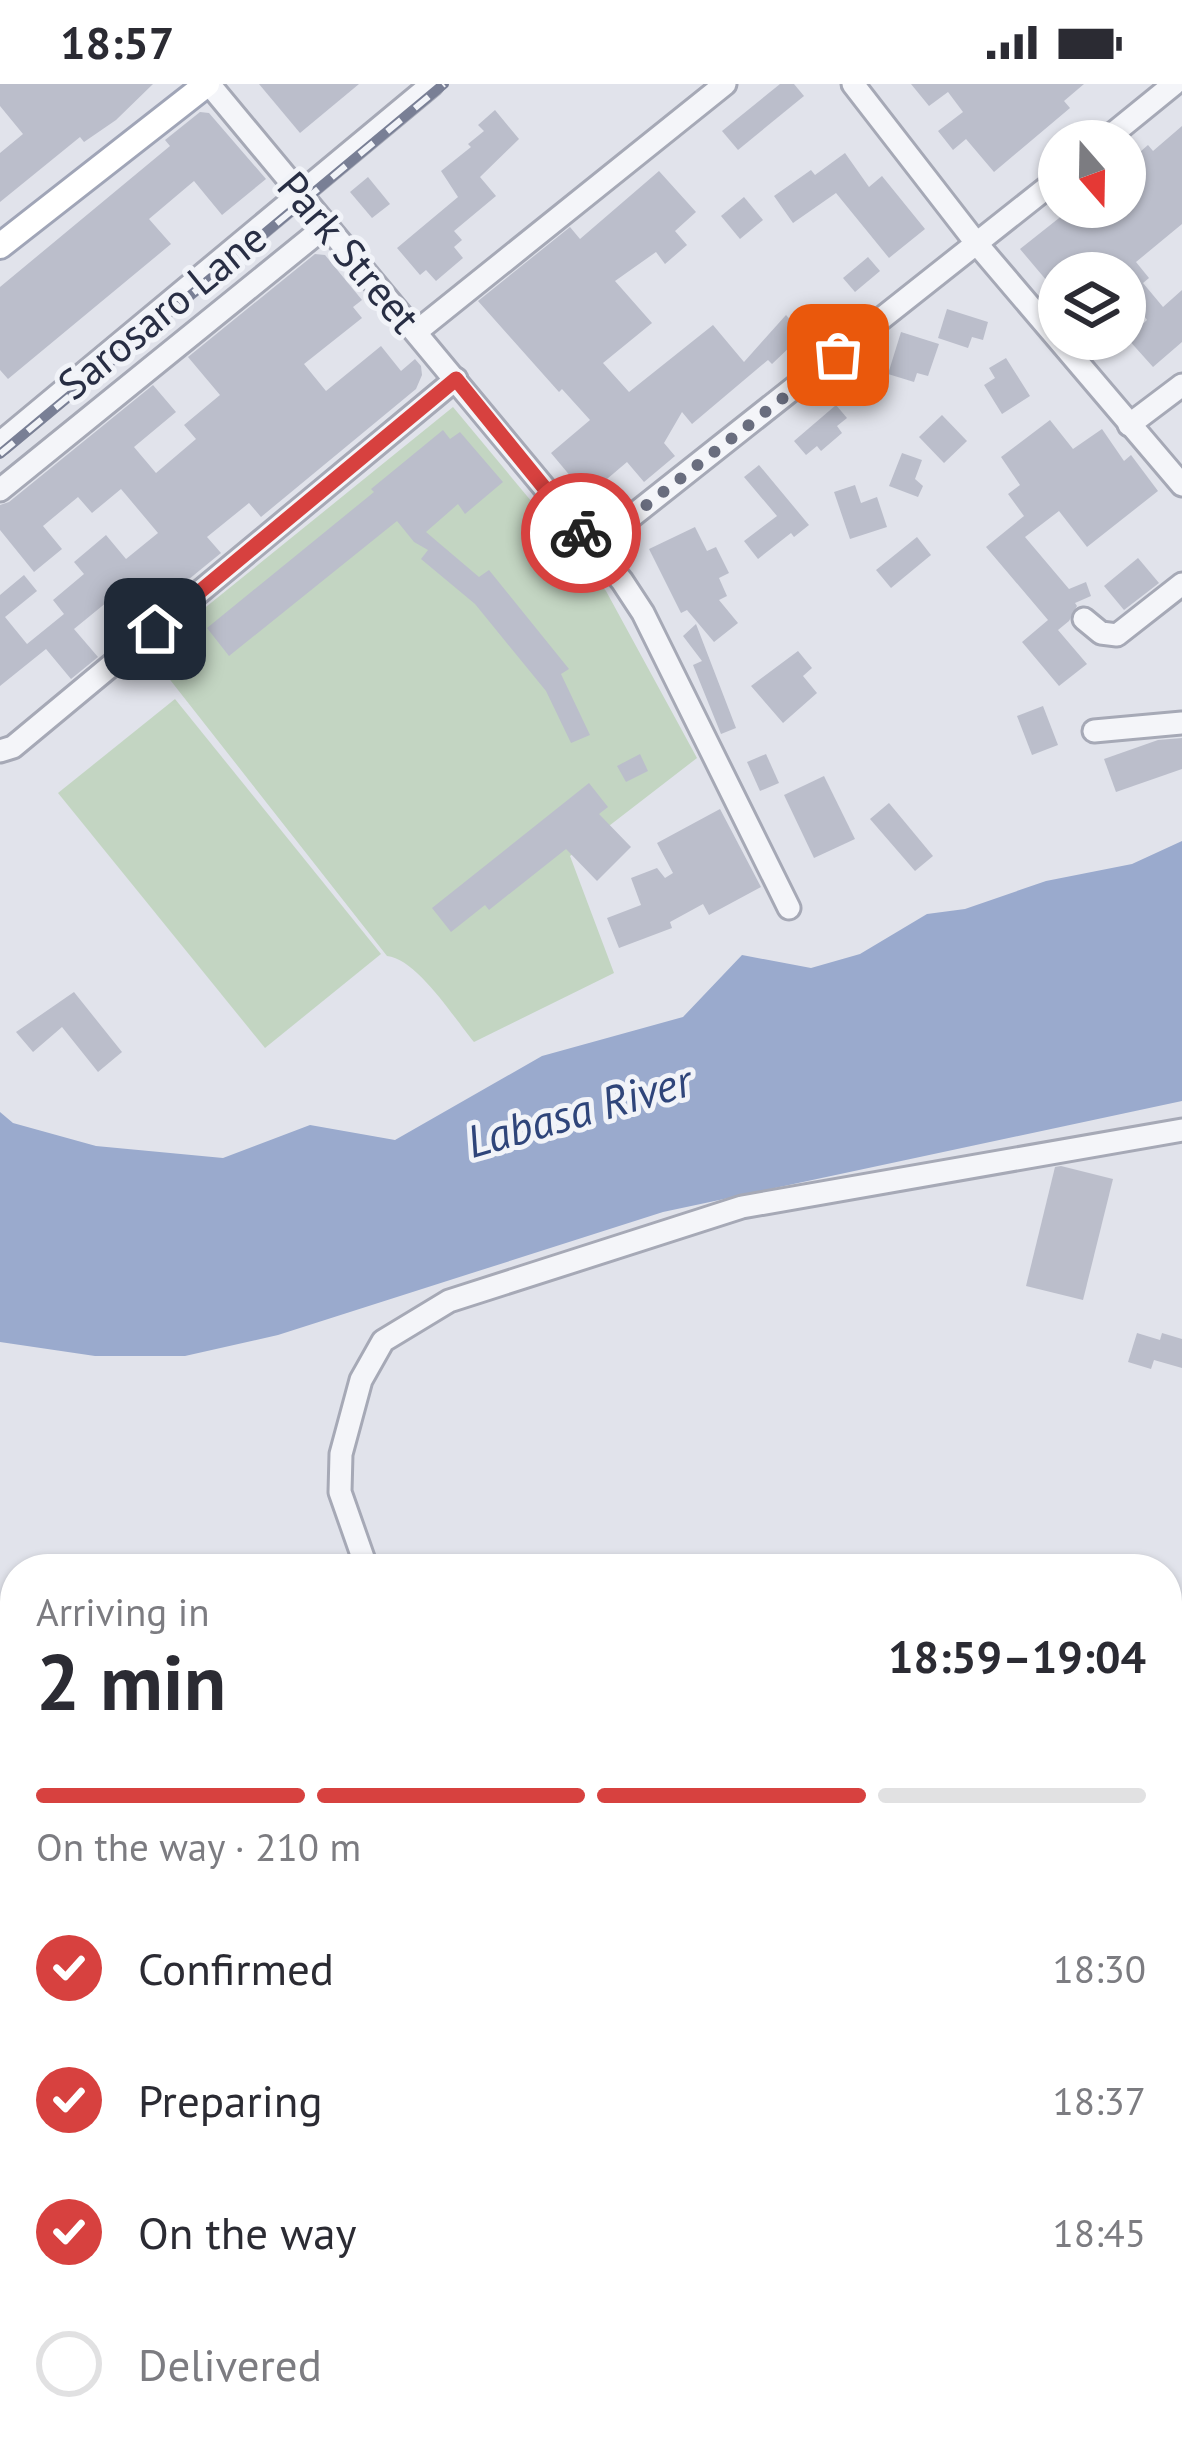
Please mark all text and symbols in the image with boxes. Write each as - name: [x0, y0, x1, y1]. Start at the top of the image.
- text: 18:57: [60, 13, 174, 71]
- north arrow: [1038, 120, 1146, 228]
- map controls: [1038, 120, 1146, 360]
- street label: Park Street: [266, 160, 433, 344]
- street label: Sarosaro Lane: [46, 210, 277, 411]
- button: layers: [1038, 252, 1146, 360]
- pin: [787, 304, 889, 406]
- icon: bag: [805, 322, 871, 388]
- courier: [521, 473, 641, 593]
- icon: bike: [548, 500, 614, 566]
- pin: [104, 578, 206, 680]
- icon: home: [122, 596, 188, 662]
- water label: Labasa River: [460, 1049, 701, 1170]
- text: Arriving in: [36, 1586, 210, 1637]
- text: 18:59–19:04: [888, 1627, 1146, 1685]
- text: 2 min: [36, 1631, 226, 1732]
- text: On the way · 210 m: [36, 1821, 361, 1872]
- icon: check: [36, 1935, 102, 2001]
- text: Confirmed: [138, 1939, 334, 1997]
- text: 18:30: [1052, 1943, 1146, 1994]
- icon: check: [36, 2067, 102, 2133]
- text: Preparing: [138, 2071, 323, 2129]
- text: 18:37: [1052, 2075, 1146, 2126]
- icon: check: [36, 2199, 102, 2265]
- text: On the way: [138, 2203, 357, 2261]
- text: 18:45: [1052, 2207, 1146, 2258]
- text: Delivered: [138, 2335, 322, 2393]

